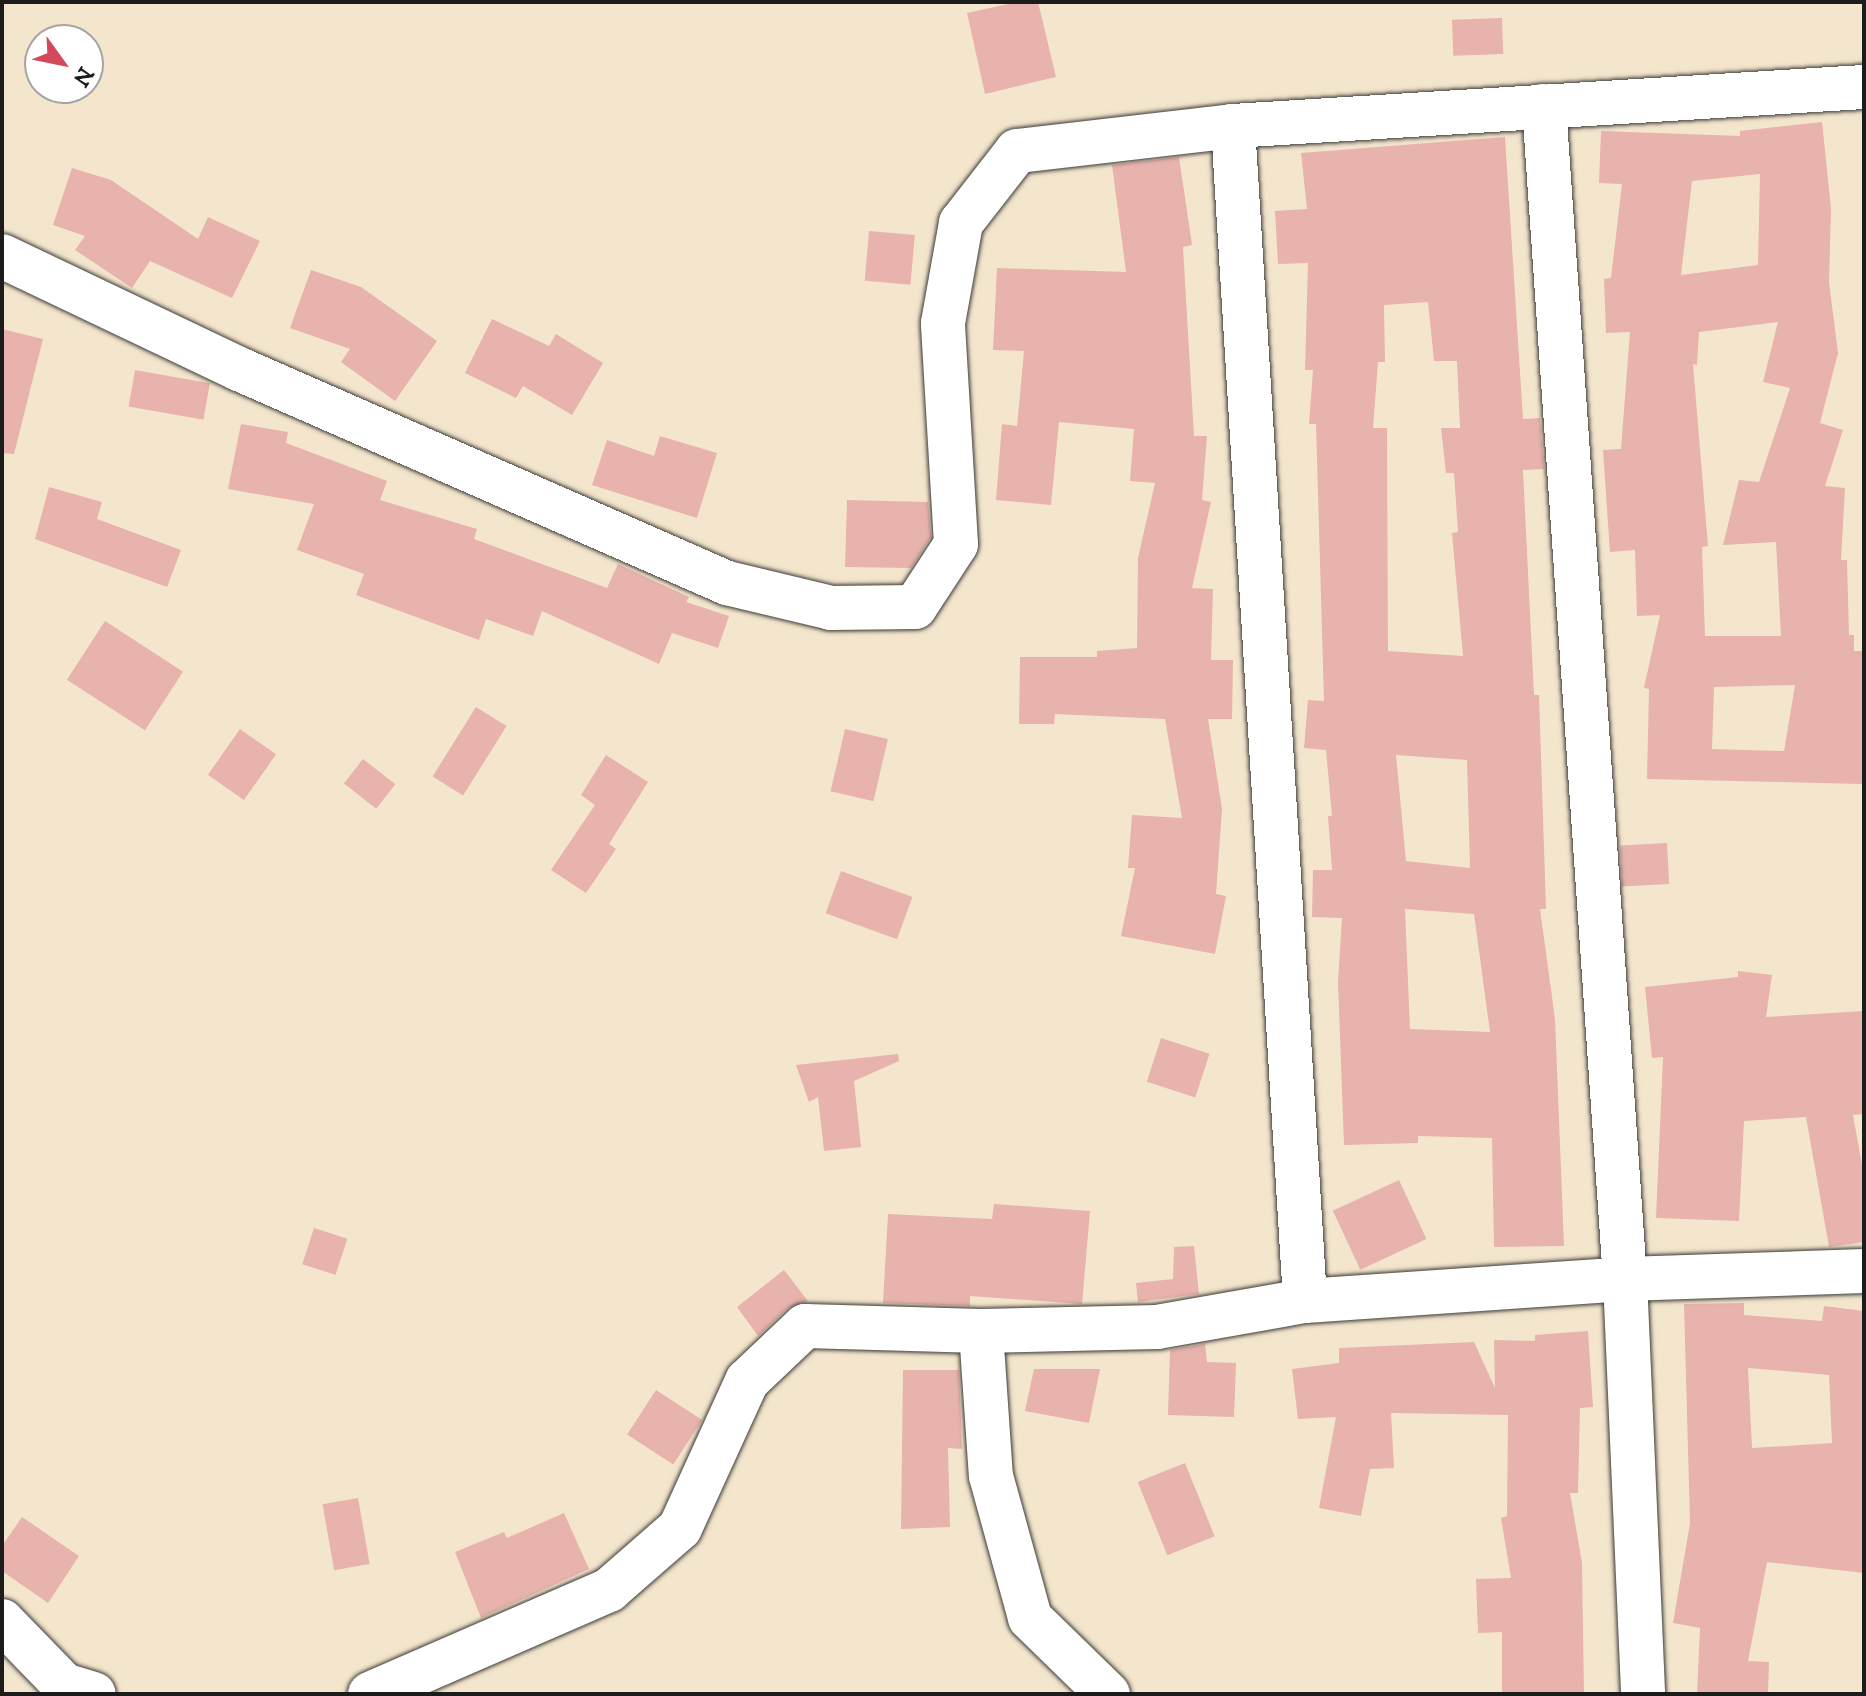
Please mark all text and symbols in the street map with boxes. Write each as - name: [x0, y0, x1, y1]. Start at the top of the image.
- north arrow: [24, 24, 104, 104]
- text: N: [67, 61, 99, 91]

